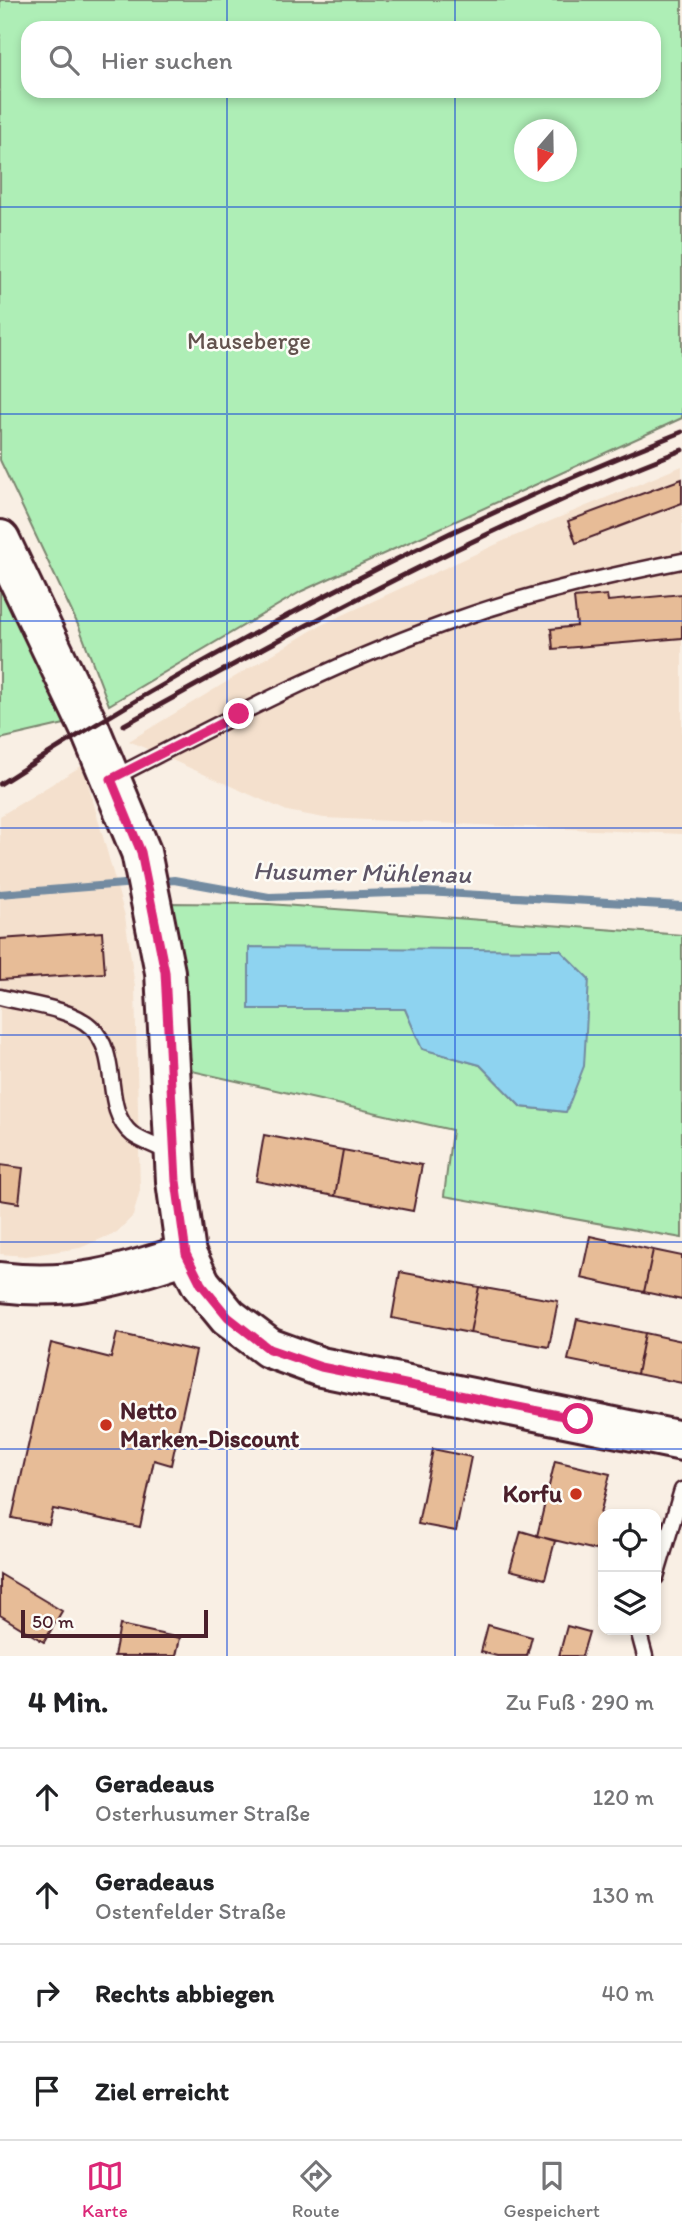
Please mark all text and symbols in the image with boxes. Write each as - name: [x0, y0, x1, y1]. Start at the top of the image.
- search box: [21, 21, 661, 98]
- icon: search: [45, 41, 83, 79]
- text: Hier suchen: [101, 44, 233, 76]
- north arrow: [514, 119, 577, 182]
- park label: Mauseberge: [187, 326, 311, 355]
- route end: [223, 698, 254, 729]
- water label: Husumer Mühlenau: [253, 854, 472, 890]
- place label: Netto Marken-Discount: [120, 1396, 299, 1453]
- route start: [562, 1403, 593, 1434]
- marker: Netto Marken-Discount: [98, 1417, 114, 1433]
- place label: Korfu: [503, 1479, 563, 1508]
- marker: Korfu: [568, 1486, 584, 1502]
- map controls: [598, 1509, 661, 1635]
- button: locate: [598, 1509, 661, 1572]
- button: layers: [598, 1572, 661, 1635]
- scale bar: [21, 1607, 208, 1639]
- text: 50 m: [32, 1610, 74, 1633]
- text: 4 Min.: [28, 1683, 108, 1720]
- text: Zu Fuß · 290 m: [506, 1688, 654, 1716]
- text: Geradeaus: [95, 1767, 214, 1799]
- icon: ahead: [28, 1778, 66, 1816]
- text: 120 m: [593, 1783, 654, 1811]
- text: Osterhusumer Straße: [95, 1799, 310, 1827]
- text: Geradeaus: [95, 1865, 214, 1897]
- icon: ahead: [28, 1876, 66, 1914]
- text: 130 m: [592, 1881, 654, 1909]
- text: Ostenfelder Straße: [95, 1897, 286, 1925]
- icon: right: [28, 1974, 66, 2012]
- text: Rechts abbiegen: [95, 1977, 274, 2009]
- text: 40 m: [601, 1979, 654, 2007]
- icon: arrive: [28, 2072, 66, 2110]
- text: Ziel erreicht: [95, 2075, 229, 2107]
- tab: Karte: [82, 2157, 128, 2222]
- tab: Route: [292, 2157, 340, 2222]
- tab: Gespeichert: [504, 2157, 600, 2222]

